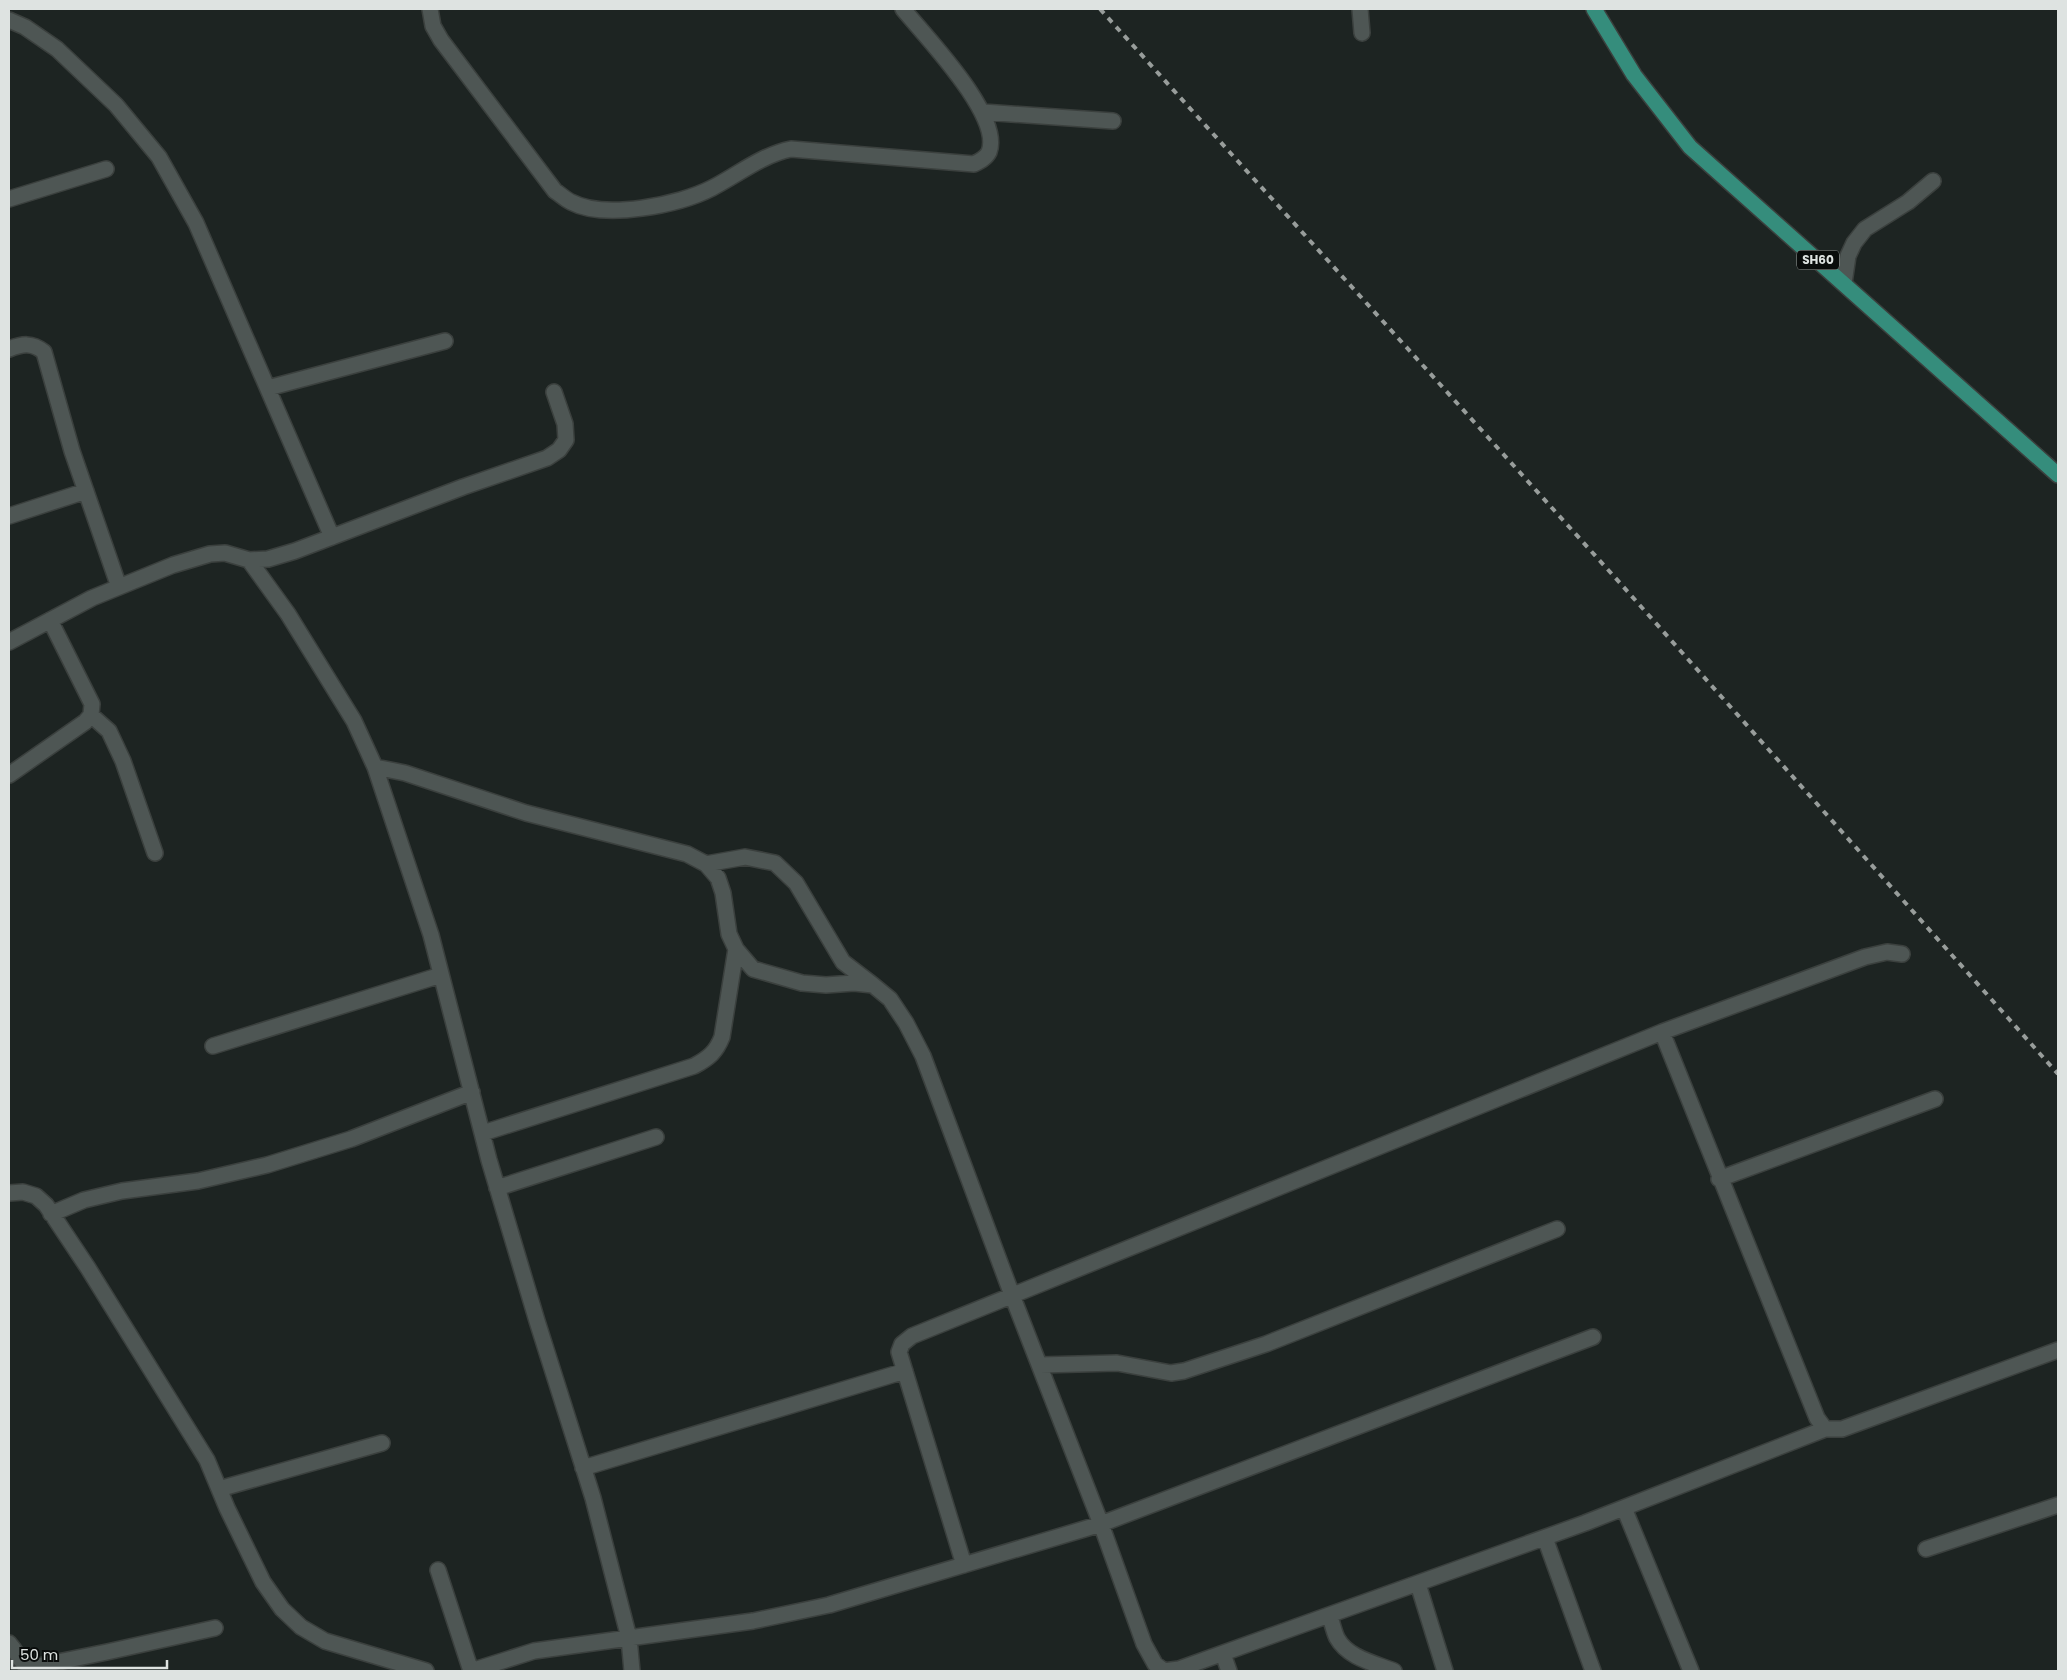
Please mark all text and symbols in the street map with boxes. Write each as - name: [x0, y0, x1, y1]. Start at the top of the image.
- road number: SH60: [1797, 250, 1839, 270]
- scale bar: [12, 1638, 168, 1670]
- text: 50 m: [20, 1644, 58, 1665]

